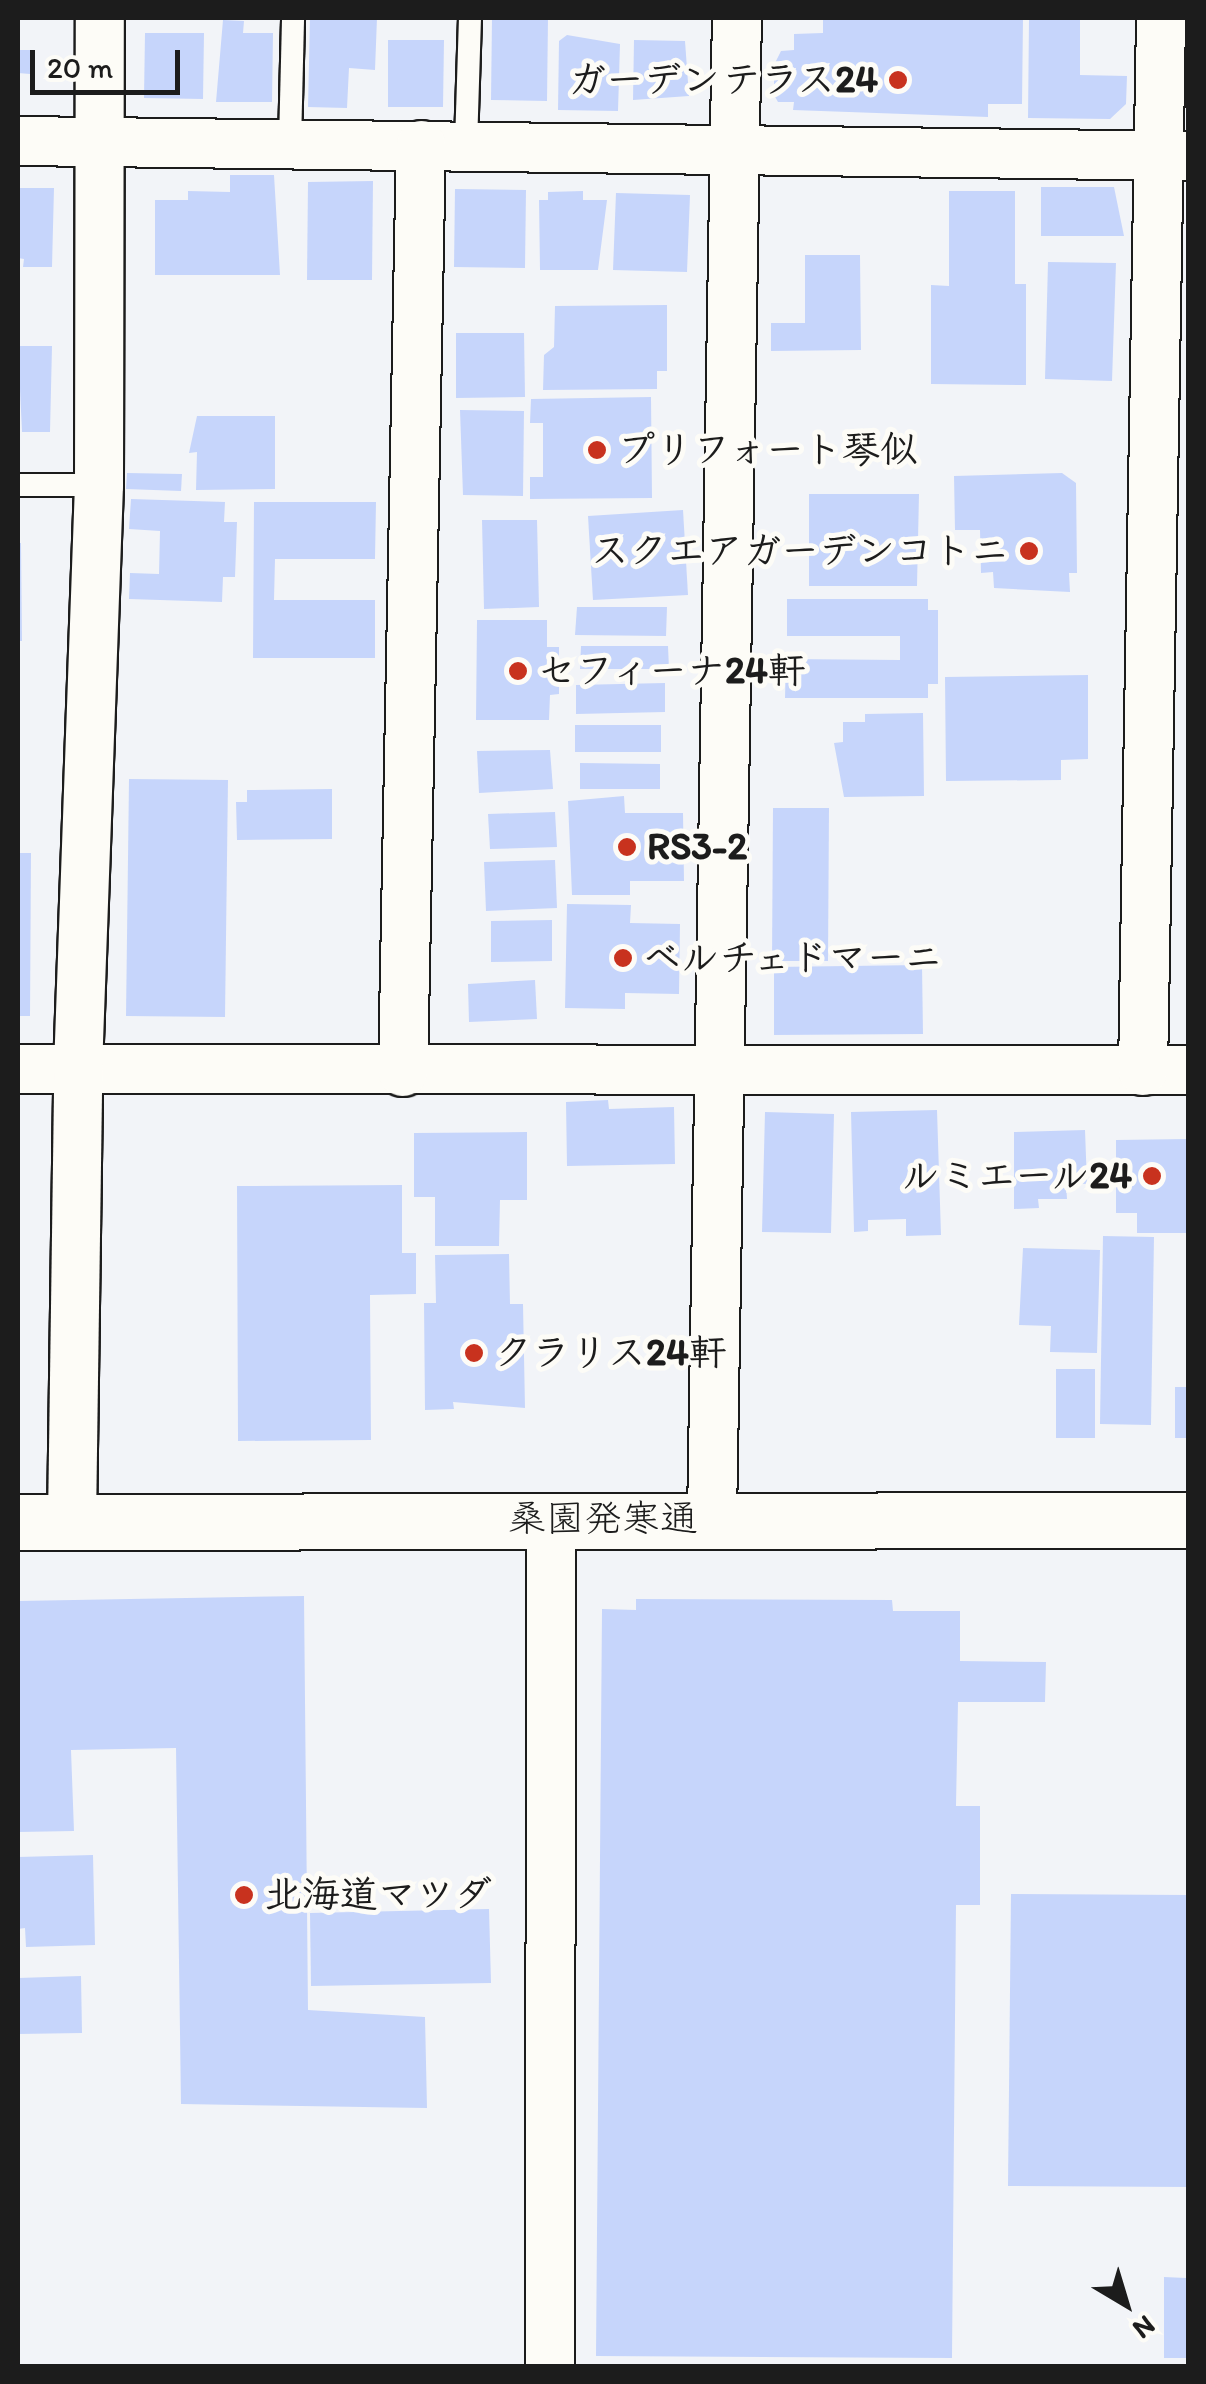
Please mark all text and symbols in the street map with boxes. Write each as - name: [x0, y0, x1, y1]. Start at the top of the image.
- scale bar: [35, 30, 185, 92]
- text: 20 m: [47, 49, 113, 86]
- place label: ガーデンテラス24: [569, 57, 878, 103]
- marker: ガーデンテラス24: [887, 69, 909, 91]
- place label: プリフォート琴似: [617, 427, 921, 473]
- marker: プリフォート琴似: [586, 439, 608, 461]
- place label: スクエアガーデンコトニ: [591, 528, 1009, 574]
- marker: スクエアガーデンコトニ: [1018, 540, 1040, 562]
- place label: セフィーナ24軒: [538, 648, 809, 694]
- marker: セフィーナ24軒: [507, 660, 529, 682]
- place label: RS3-2: [647, 824, 747, 870]
- marker: RS3-2: [616, 836, 638, 858]
- place label: ベルチェドマーニ: [643, 935, 947, 981]
- marker: ベルチェドマーニ: [612, 947, 634, 969]
- place label: ルミエール24: [900, 1153, 1132, 1199]
- marker: ルミエール24: [1141, 1165, 1163, 1187]
- place label: クラリス24軒: [494, 1330, 727, 1376]
- marker: クラリス24軒: [463, 1342, 485, 1364]
- street label: 桑園発寒通: [508, 1496, 698, 1542]
- place label: 北海道マツダ: [264, 1872, 492, 1918]
- marker: 北海道マツダ: [233, 1884, 255, 1906]
- north arrow: [1076, 2254, 1176, 2354]
- text: N: [1127, 2308, 1162, 2347]

